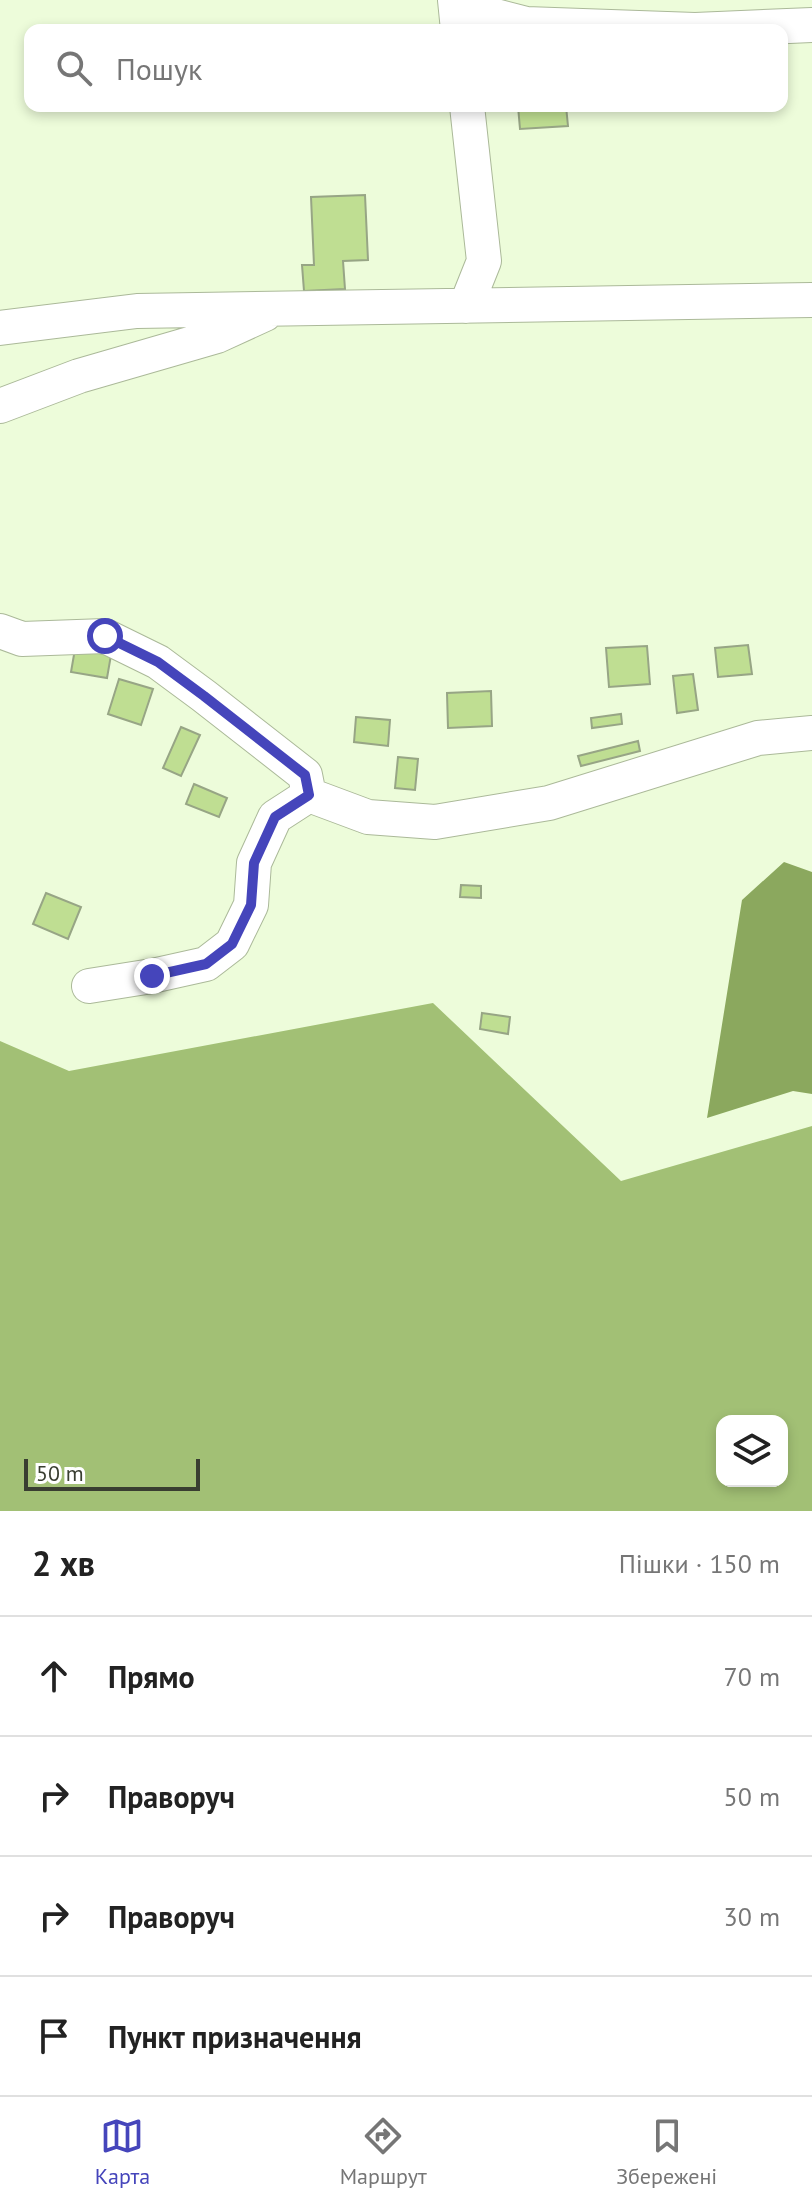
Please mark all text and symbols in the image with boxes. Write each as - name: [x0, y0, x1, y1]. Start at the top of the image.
- search box: [24, 24, 788, 112]
- icon: search: [52, 46, 96, 90]
- text: Пошук: [116, 49, 202, 88]
- route start: [87, 618, 123, 654]
- route end: [134, 958, 170, 994]
- map controls: [716, 1415, 788, 1487]
- button: layers: [716, 1415, 788, 1487]
- scale bar: [24, 1455, 200, 1491]
- text: 50 m: [36, 1459, 84, 1487]
- text: 2 хв: [32, 1541, 95, 1585]
- text: Пішки · 150 m: [619, 1547, 780, 1580]
- icon: ahead: [32, 1654, 76, 1698]
- text: Прямо: [108, 1657, 195, 1696]
- text: 70 m: [724, 1660, 780, 1693]
- icon: right: [32, 1774, 76, 1818]
- text: Праворуч: [108, 1777, 235, 1816]
- text: 50 m: [724, 1780, 780, 1813]
- icon: right: [32, 1894, 76, 1938]
- text: Праворуч: [108, 1897, 235, 1936]
- text: 30 m: [724, 1900, 780, 1933]
- icon: arrive: [32, 2014, 76, 2058]
- text: Пункт призначення: [108, 2017, 362, 2056]
- tab: Карта: [95, 2114, 150, 2190]
- tab: Маршрут: [340, 2114, 427, 2190]
- tab: Збережені: [616, 2114, 717, 2190]

